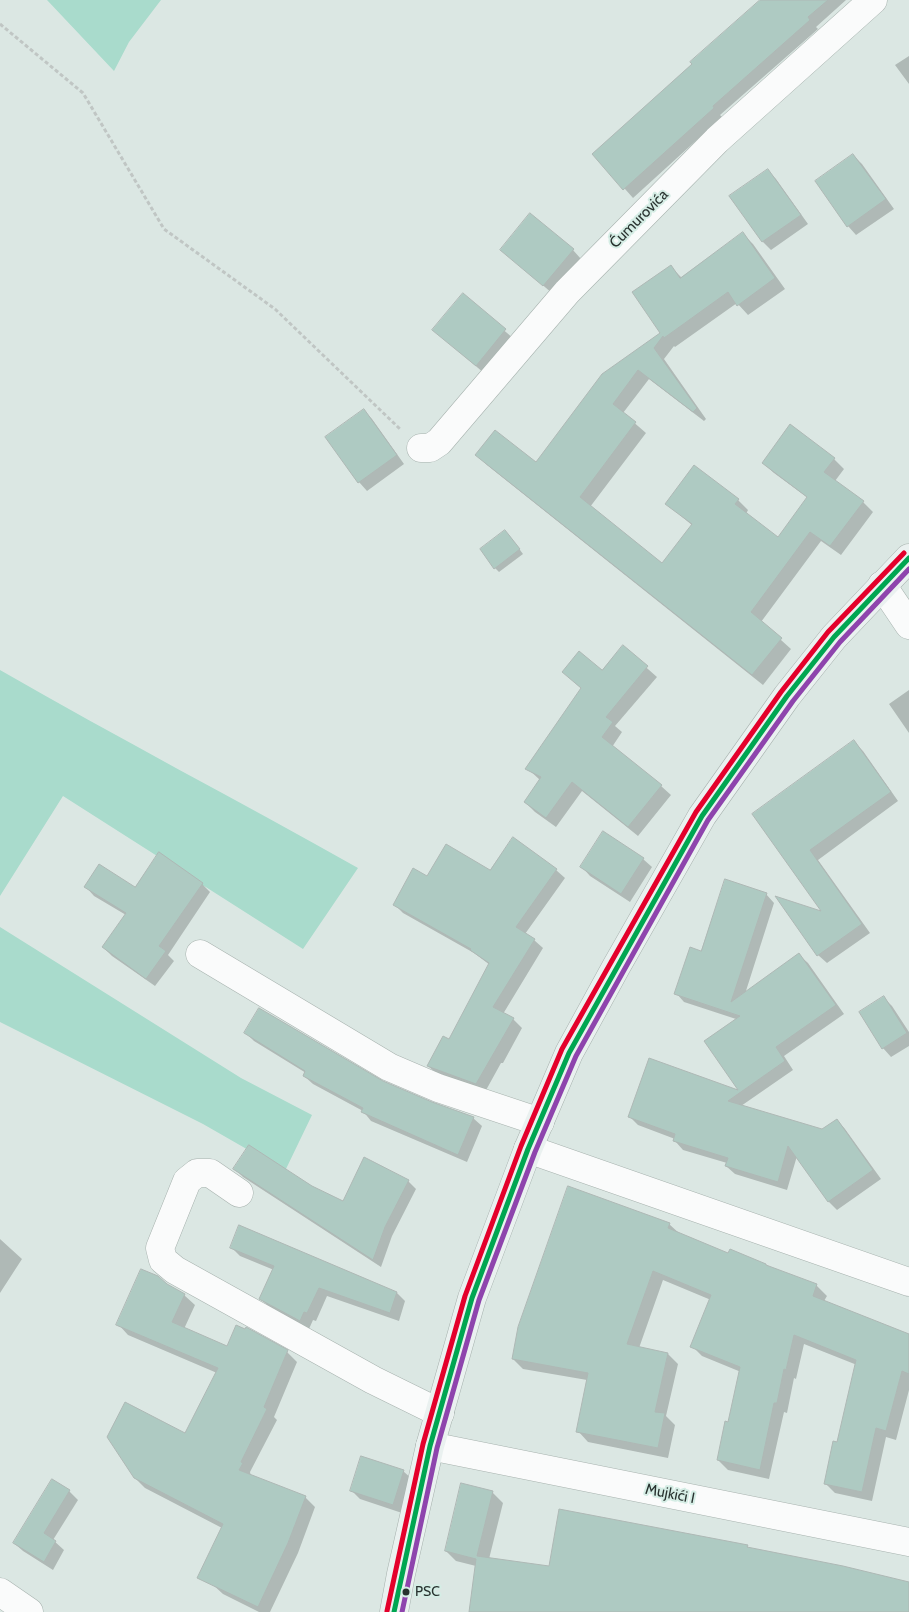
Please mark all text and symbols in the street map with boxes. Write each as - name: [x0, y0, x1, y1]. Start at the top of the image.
- street label: Ćumurovića: [606, 186, 672, 252]
- street label: Mujkići I: [644, 1480, 696, 1508]
- place label: PSC: [415, 1584, 440, 1600]
- marker: PSC: [401, 1587, 411, 1597]

